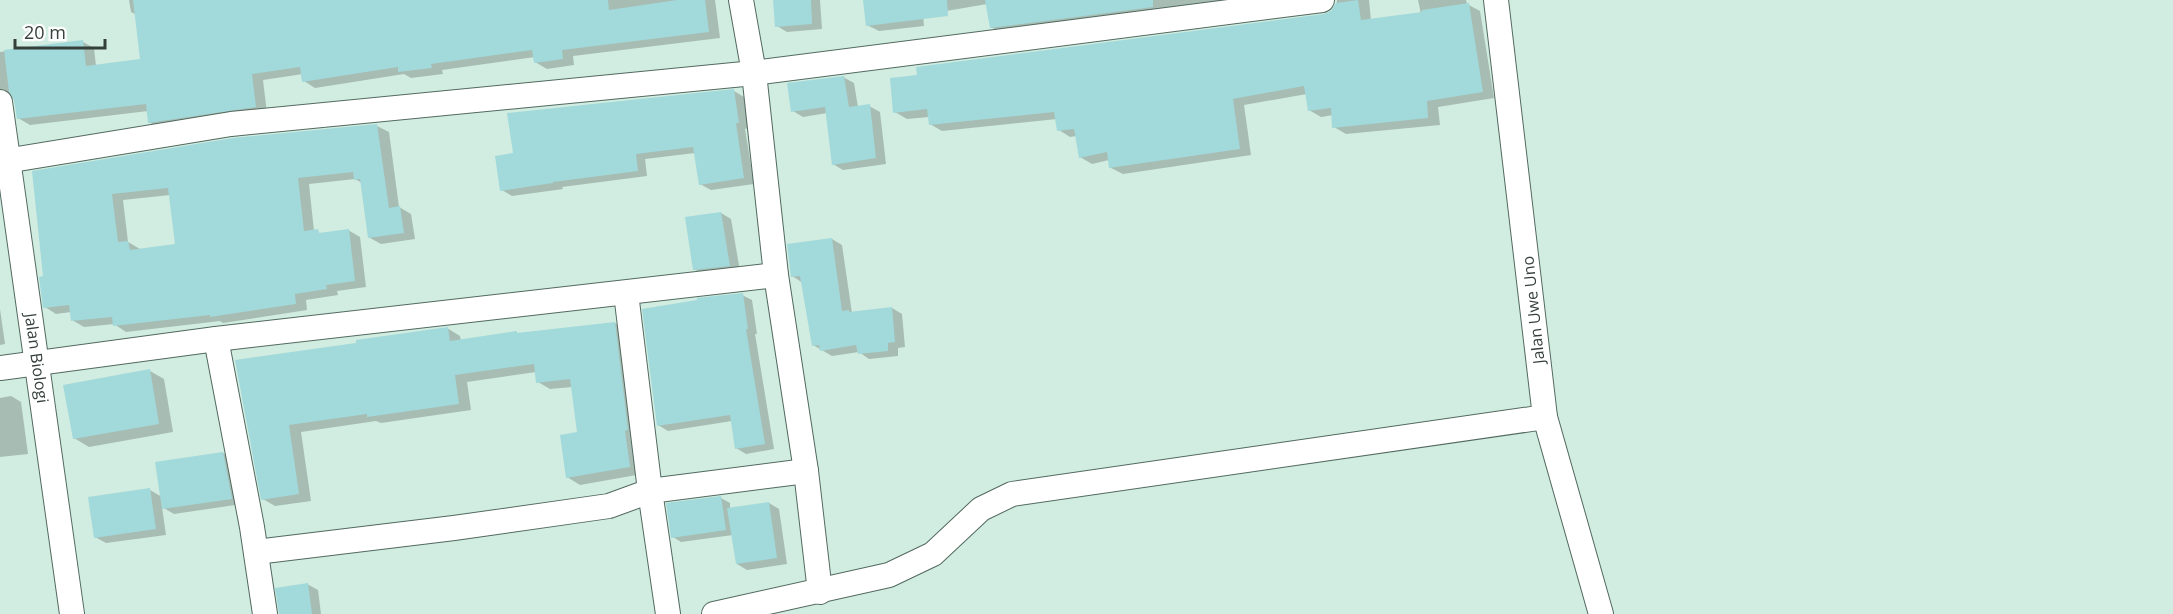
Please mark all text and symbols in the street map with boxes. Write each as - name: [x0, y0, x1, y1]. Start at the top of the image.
- scale bar: [15, 12, 105, 50]
- text: 20 m: [24, 20, 66, 44]
- street label: Jalan Uwe Uno: [1516, 255, 1550, 367]
- street label: Jalan Biologi: [20, 310, 54, 404]

